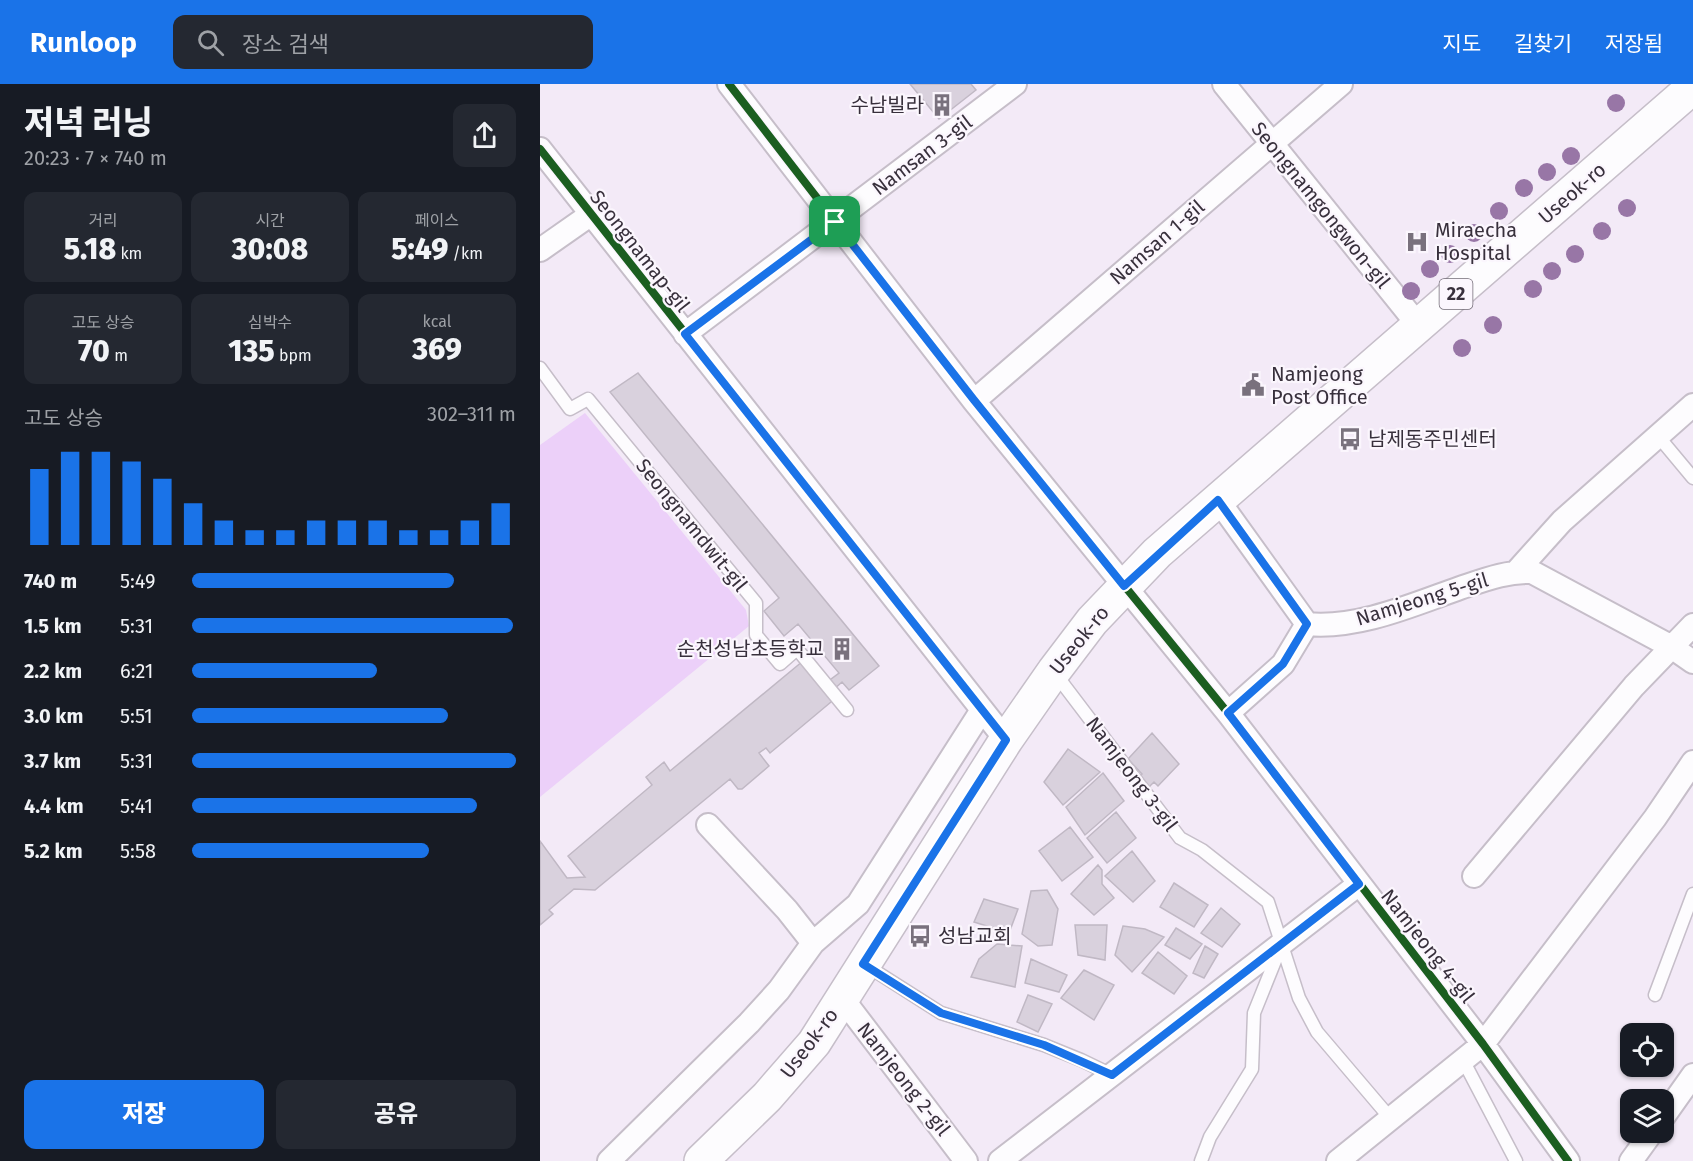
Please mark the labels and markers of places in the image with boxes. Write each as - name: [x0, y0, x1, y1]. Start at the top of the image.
- building icon: 수남빌라: [929, 92, 955, 118]
- place label: 수남빌라: [850, 93, 924, 117]
- pin: [809, 196, 860, 247]
- place label: Miraecha Hospital: [1435, 218, 1517, 265]
- hospital icon: Miraecha Hospital: [1404, 229, 1430, 255]
- place label: Namjeong Post Office: [1271, 362, 1368, 409]
- public building icon: Namjeong Post Office: [1240, 372, 1266, 398]
- bus stop icon: 남제동주민센터: [1337, 426, 1363, 452]
- place label: 남제동주민센터: [1368, 427, 1497, 451]
- building icon: 순천성남초등학교: [829, 636, 855, 662]
- place label: 순천성남초등학교: [677, 637, 824, 661]
- bus stop icon: 성남교회: [907, 923, 933, 949]
- place label: 성남교회: [938, 924, 1012, 948]

